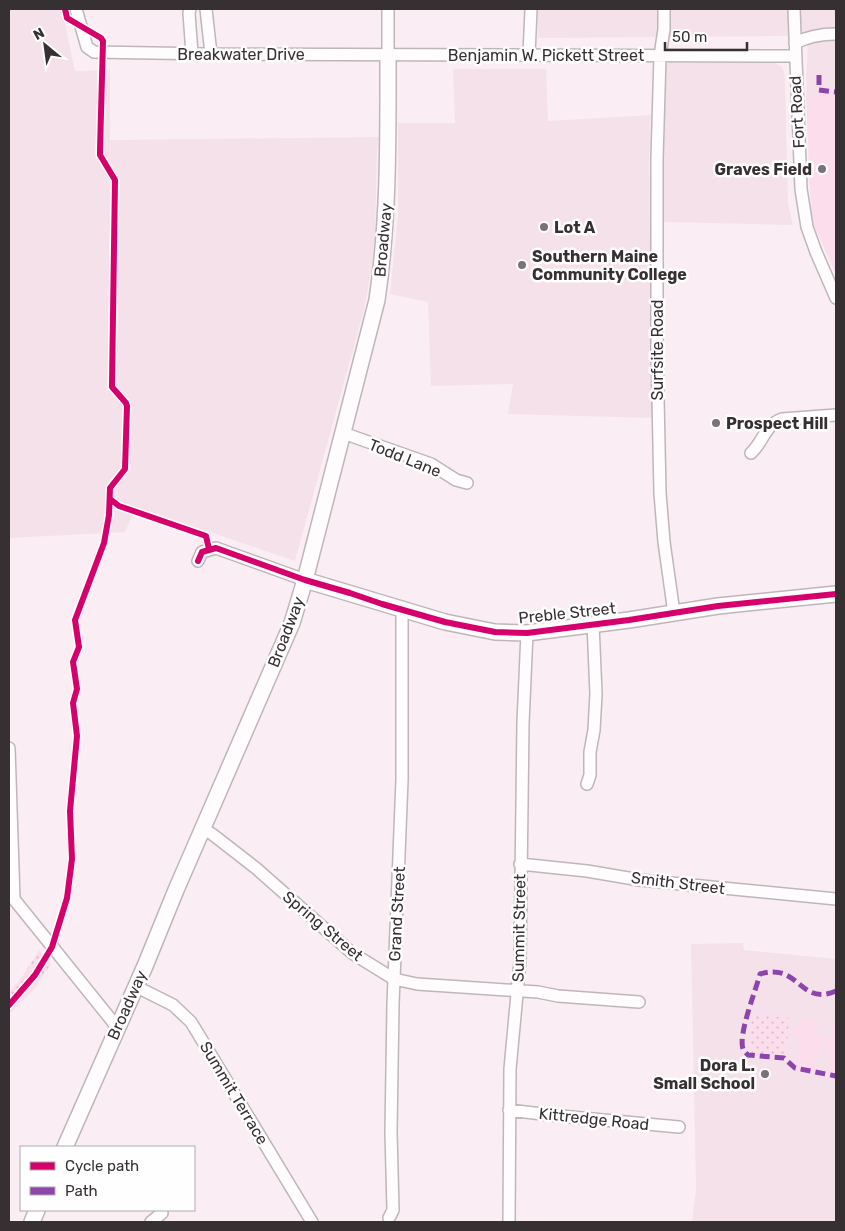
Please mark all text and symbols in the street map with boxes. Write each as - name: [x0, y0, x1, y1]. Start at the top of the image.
- north arrow: [20, 20, 70, 70]
- scale bar: [665, 20, 748, 52]
- text: N: [30, 24, 47, 44]
- text: 50 m: [672, 28, 707, 46]
- street label: Breakwater Drive: [177, 45, 305, 64]
- street label: Benjamin W. Pickett Street: [448, 46, 644, 65]
- street label: Fort Road: [786, 75, 808, 149]
- place label: Graves Field: [715, 160, 812, 179]
- marker: Graves Field: [816, 163, 828, 175]
- street label: Broadway: [370, 202, 396, 278]
- place label: Lot A: [554, 218, 596, 237]
- marker: Lot A: [538, 221, 550, 233]
- place label: Southern Maine Community College: [532, 247, 687, 284]
- marker: Southern Maine Community College: [516, 259, 528, 271]
- street label: Surfsite Road: [648, 300, 667, 400]
- place label: Prospect Hill: [726, 414, 828, 433]
- marker: Prospect Hill: [710, 417, 722, 429]
- street label: Todd Lane: [366, 435, 444, 481]
- street label: Broadway: [264, 594, 308, 670]
- street label: Preble Street: [517, 598, 617, 628]
- street label: Grand Street: [385, 866, 409, 962]
- street label: Smith Street: [630, 868, 726, 898]
- street label: Summit Street: [509, 874, 529, 982]
- street label: Spring Street: [279, 887, 367, 965]
- street label: Broadway: [103, 967, 151, 1043]
- street label: Summit Terrace: [196, 1038, 272, 1148]
- place label: Dora L. Small School: [653, 1056, 755, 1093]
- marker: Dora L. Small School: [759, 1068, 771, 1080]
- street label: Kittredge Road: [538, 1104, 650, 1134]
- legend: [20, 1146, 195, 1211]
- text: Cycle path: [65, 1157, 139, 1175]
- text: Path: [65, 1182, 98, 1200]

